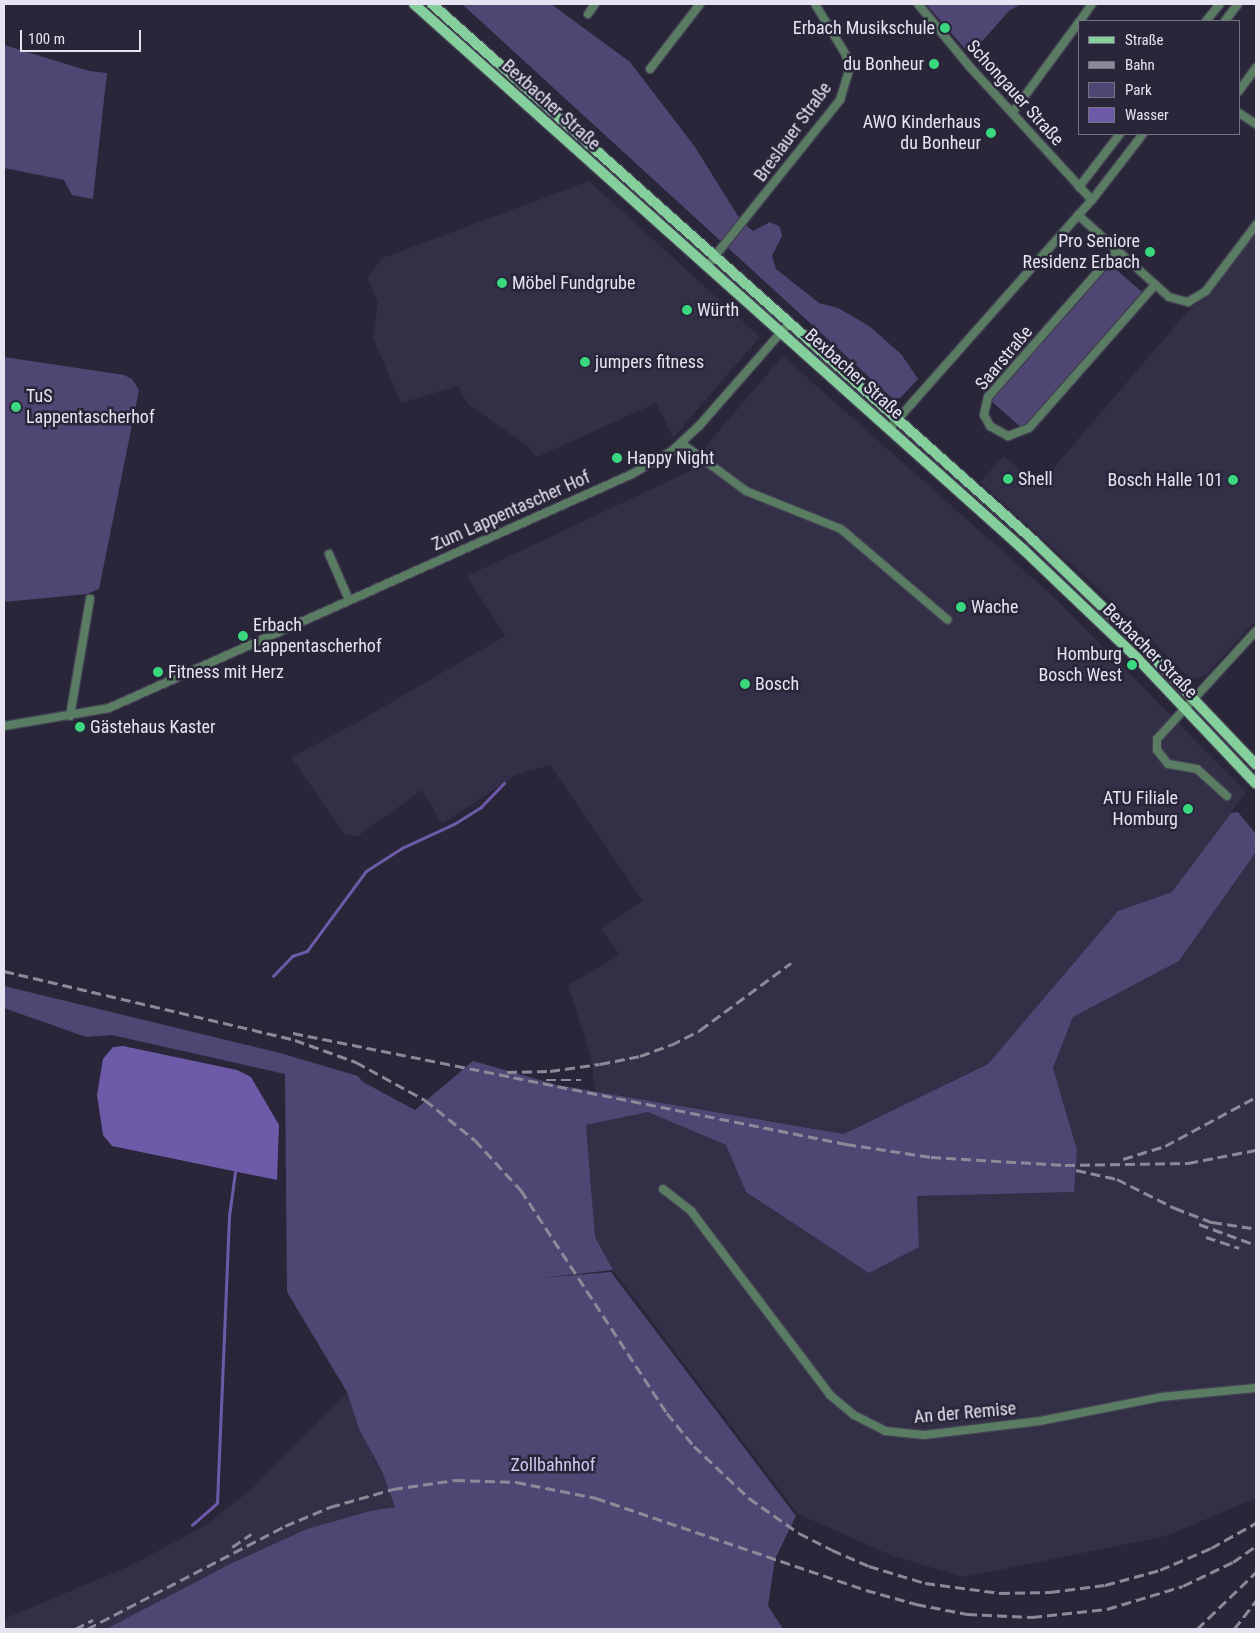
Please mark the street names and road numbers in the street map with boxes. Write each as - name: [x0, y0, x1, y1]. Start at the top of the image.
- street label: Schongauer Straße: [962, 36, 1068, 150]
- street label: Bexbacher Straße: [497, 55, 605, 155]
- street label: Breslauer Straße: [750, 78, 836, 186]
- street label: Saarstraße: [971, 321, 1037, 395]
- street label: Bexbacher Straße: [800, 324, 908, 424]
- street label: Zum Lappentascher Hof: [429, 466, 593, 556]
- street label: Bexbacher Straße: [1098, 599, 1202, 703]
- street label: An der Remise: [913, 1398, 1017, 1428]

